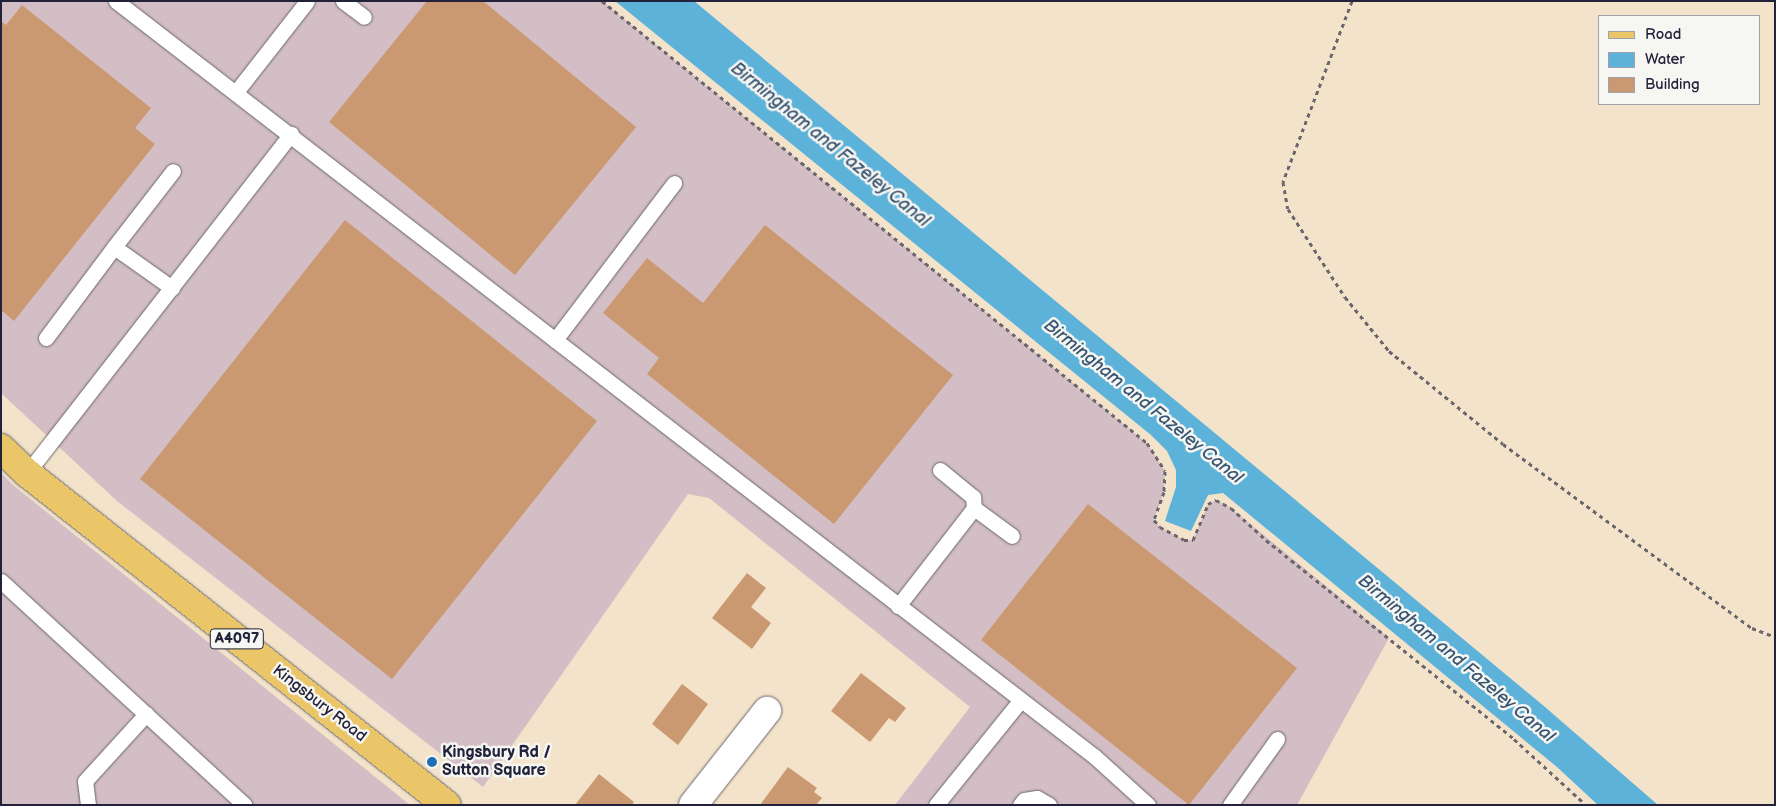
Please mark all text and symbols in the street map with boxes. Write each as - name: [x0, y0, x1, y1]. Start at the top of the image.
- legend: [1598, 15, 1761, 105]
- text: Road: [1645, 25, 1681, 44]
- text: Water: [1645, 50, 1685, 69]
- water label: Birmingham and Fazeley Canal: [726, 58, 934, 232]
- text: Building: [1645, 75, 1700, 94]
- water label: Birmingham and Fazeley Canal: [1039, 315, 1247, 489]
- water label: Birmingham and Fazeley Canal: [1353, 570, 1559, 748]
- road number: A4097: [210, 626, 264, 652]
- street label: Kingsbury Road: [268, 661, 370, 747]
- place label: Kingsbury Rd / Sutton Square: [442, 743, 551, 781]
- marker: Kingsbury Rd / Sutton Square: [426, 756, 438, 768]

